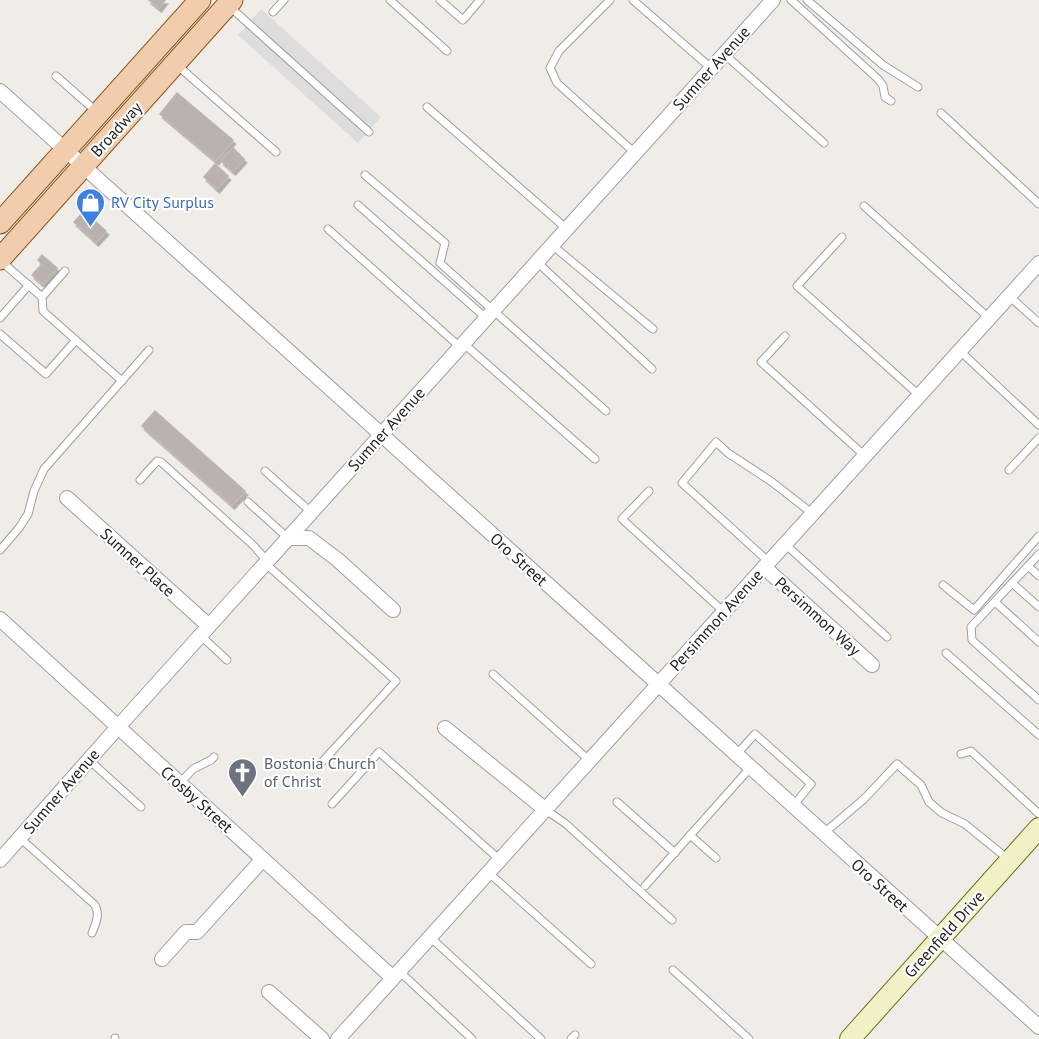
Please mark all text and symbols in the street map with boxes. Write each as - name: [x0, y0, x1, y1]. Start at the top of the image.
- street label: Sumner Avenue: [668, 22, 754, 114]
- street label: Broadway: [86, 97, 146, 161]
- shop icon: RV City Surplus: [74, 186, 106, 228]
- place label: RV City Surplus: [111, 192, 214, 212]
- street label: Sumner Avenue: [343, 383, 429, 475]
- street label: Sumner Place: [97, 523, 179, 601]
- street label: Oro Street: [486, 528, 552, 590]
- street label: Persimmon Avenue: [665, 565, 767, 675]
- street label: Persimmon Way: [771, 572, 865, 660]
- street label: Sumner Avenue: [19, 744, 103, 838]
- place label: Bostonia Church of Christ: [264, 753, 376, 791]
- church icon: Bostonia Church of Christ: [227, 756, 259, 798]
- street label: Crosby Street: [157, 761, 238, 837]
- street label: Oro Street: [847, 854, 913, 916]
- street label: Greenfield Drive: [900, 886, 988, 982]

